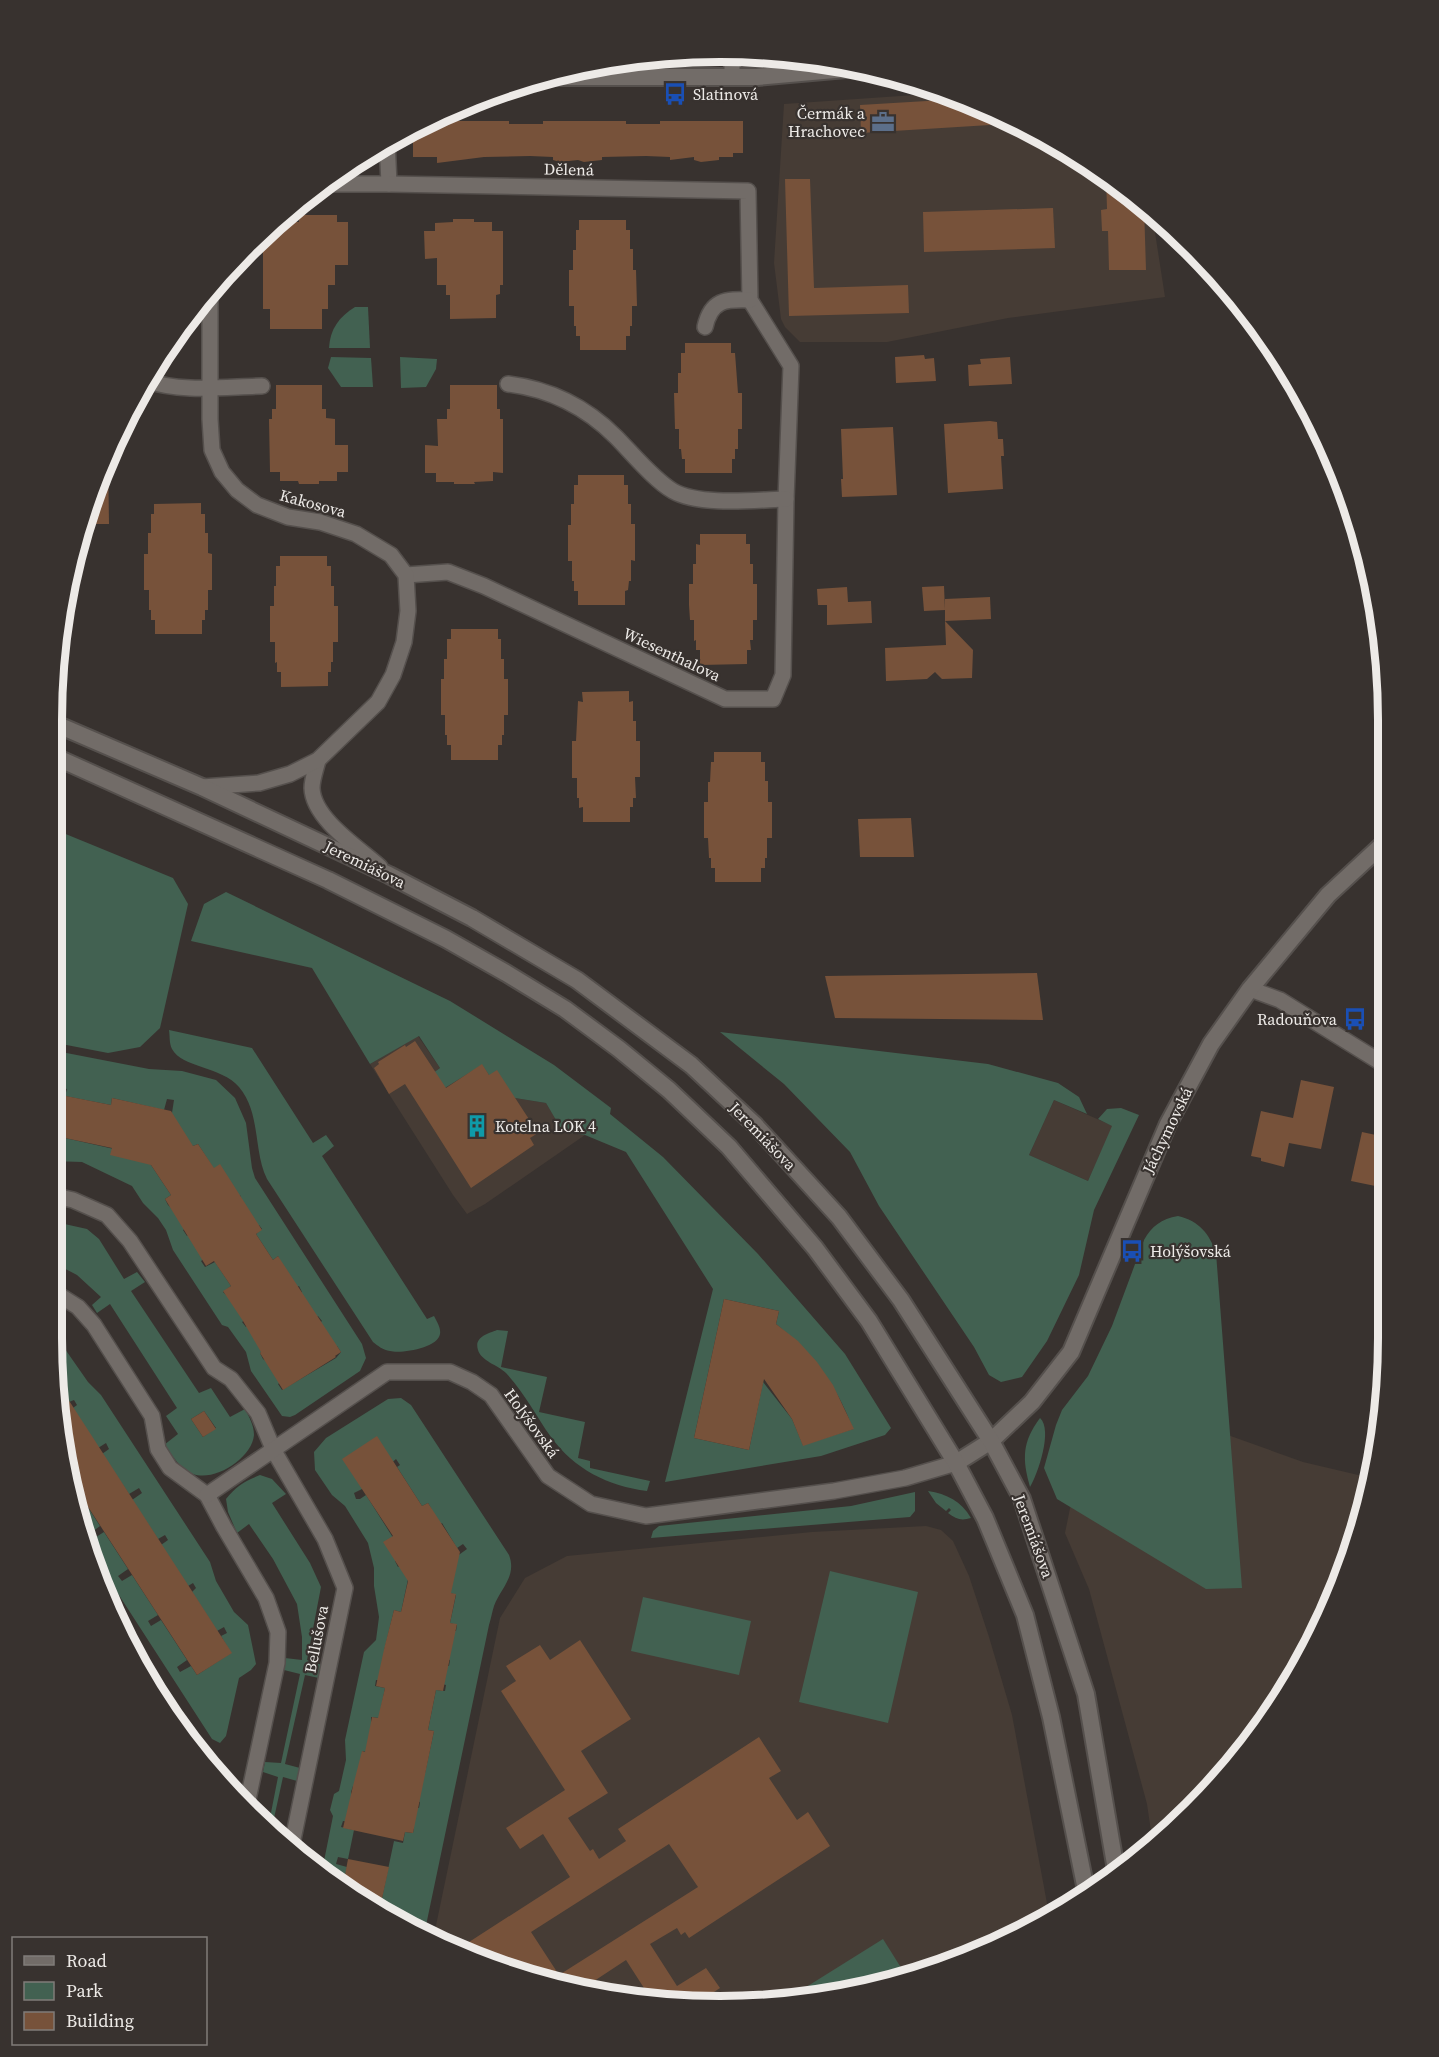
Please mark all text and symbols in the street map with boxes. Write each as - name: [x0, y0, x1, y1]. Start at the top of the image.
- bus stop icon: Slatinová: [662, 81, 688, 107]
- place label: Slatinová: [693, 83, 759, 105]
- place label: Čermák a Hrachovec: [788, 102, 866, 142]
- office icon: Čermák a Hrachovec: [870, 109, 896, 135]
- street label: Dělená: [544, 158, 595, 180]
- street label: Kakosova: [278, 484, 349, 523]
- street label: Wiesenthalova: [620, 622, 725, 687]
- street label: Jeremiášova: [320, 834, 410, 893]
- bus stop icon: Radouňova: [1342, 1006, 1368, 1032]
- place label: Radouňova: [1257, 1008, 1338, 1030]
- street label: Jáchymovská: [1136, 1082, 1198, 1178]
- street label: Jeremiášova: [724, 1096, 802, 1176]
- building icon: Kotelna LOK 4: [464, 1113, 490, 1139]
- place label: Kotelna LOK 4: [495, 1115, 596, 1137]
- bus stop icon: Holýšovská: [1119, 1238, 1145, 1264]
- place label: Holýšovská: [1150, 1240, 1232, 1262]
- street label: Holýšovská: [499, 1384, 565, 1463]
- street label: Jeremiášova: [1008, 1490, 1060, 1582]
- street label: Bellušova: [299, 1602, 333, 1675]
- legend: [12, 1937, 207, 2045]
- text: Road: [66, 1948, 107, 1973]
- text: Park: [66, 1978, 103, 2003]
- text: Building: [66, 2008, 134, 2033]

